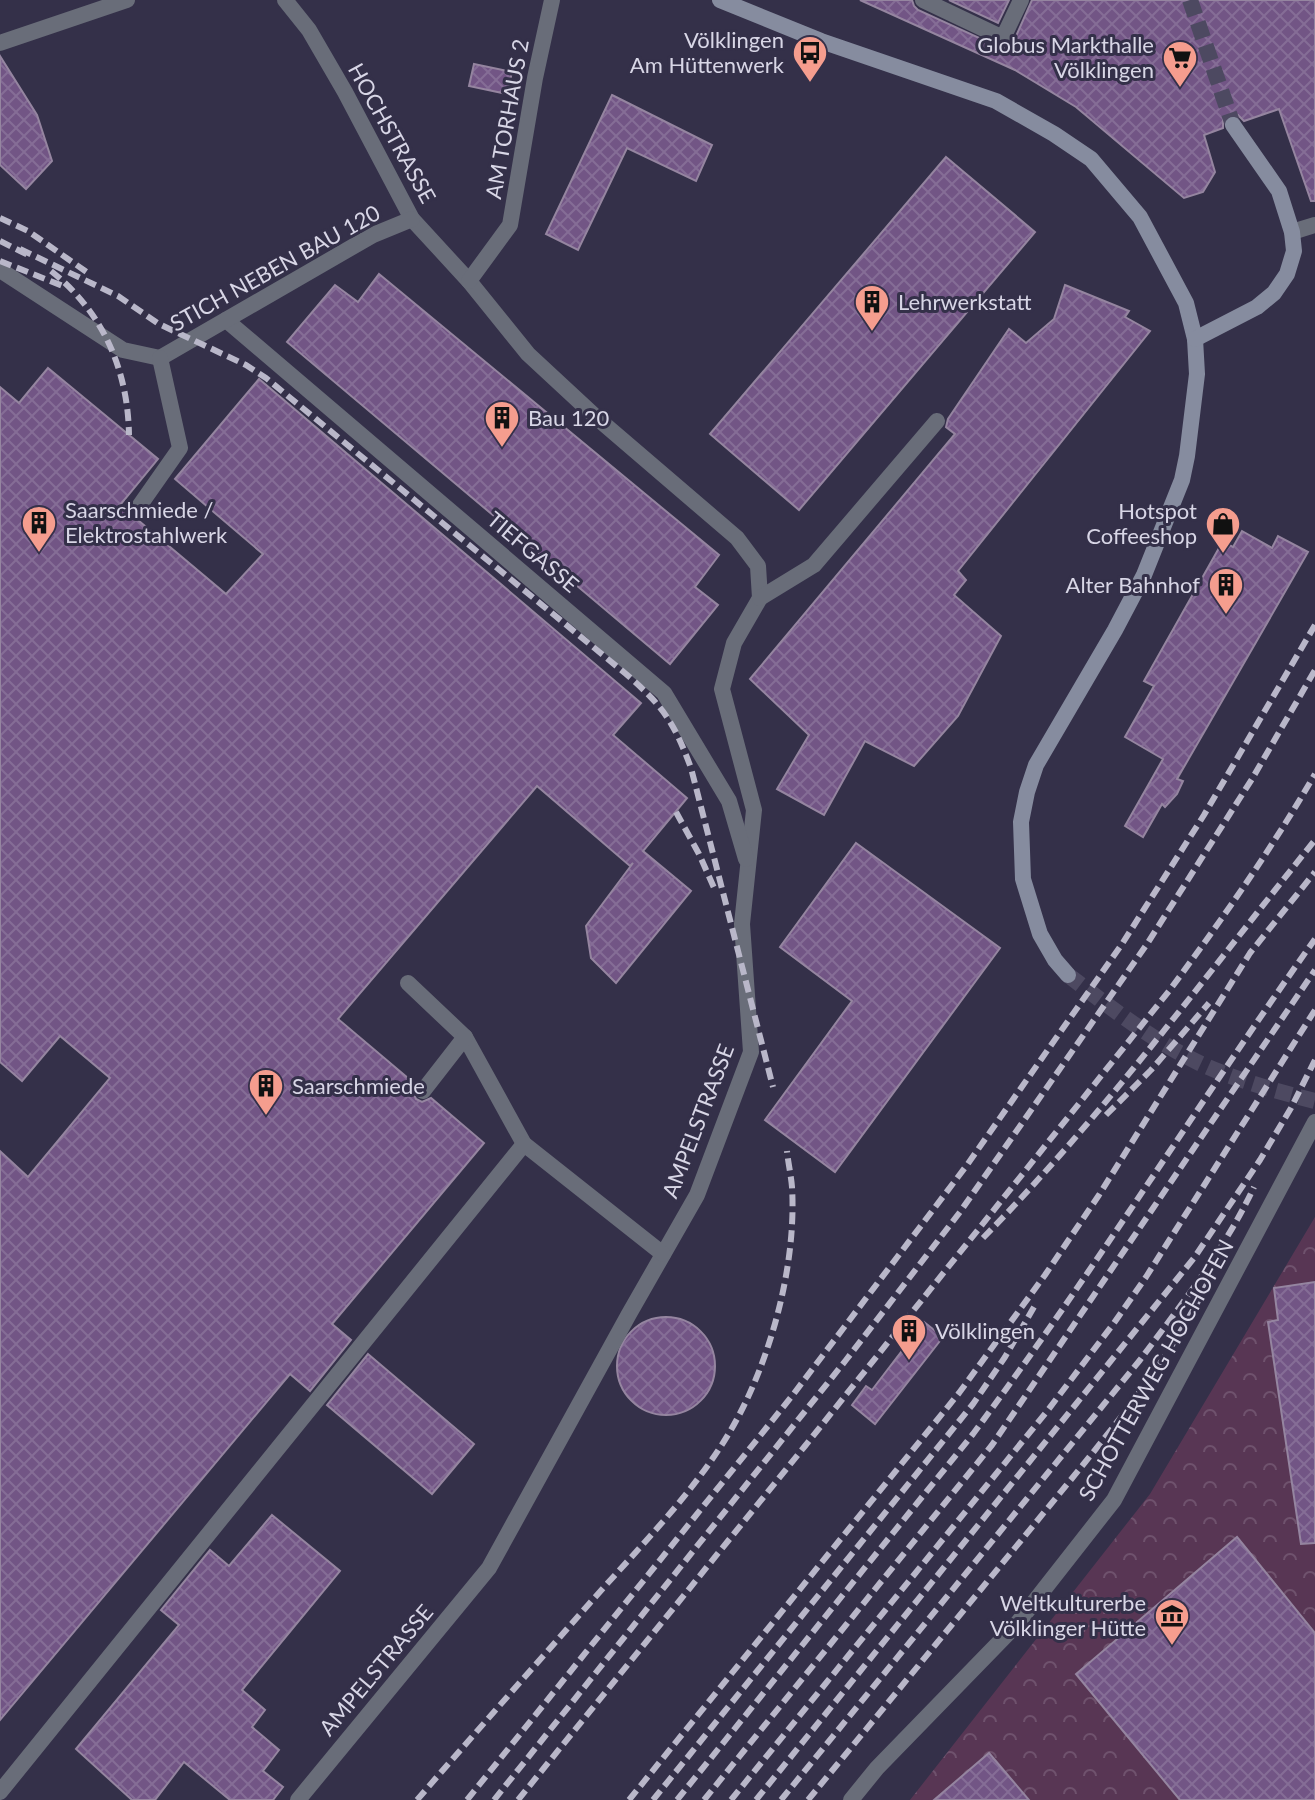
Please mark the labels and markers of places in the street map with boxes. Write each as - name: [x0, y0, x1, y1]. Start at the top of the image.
- place label: Völklingen Am Hüttenwerk: [630, 26, 785, 78]
- place label: Globus Markthalle Völklingen: [977, 31, 1154, 83]
- bus stop icon: Völklingen Am Hüttenwerk: [791, 34, 829, 84]
- supermarket icon: Globus Markthalle Völklingen: [1161, 39, 1199, 89]
- building icon: Lehrwerkstatt: [853, 283, 891, 333]
- place label: Lehrwerkstatt: [898, 288, 1032, 315]
- building icon: Bau 120: [483, 399, 521, 449]
- place label: Bau 120: [528, 404, 609, 431]
- place label: Saarschmiede / Elektrostahlwerk: [65, 496, 228, 548]
- place label: Hotspot Coffeeshop: [1086, 497, 1197, 549]
- building icon: Saarschmiede / Elektrostahlwerk: [20, 504, 58, 554]
- shop icon: Hotspot Coffeeshop: [1204, 505, 1242, 555]
- building icon: Alter Bahnhof: [1207, 566, 1245, 616]
- place label: Alter Bahnhof: [1066, 571, 1200, 598]
- building icon: Saarschmiede: [247, 1067, 285, 1117]
- place label: Saarschmiede: [292, 1072, 425, 1099]
- building icon: Völklingen: [890, 1312, 928, 1362]
- place label: Völklingen: [935, 1317, 1035, 1344]
- place label: Weltkulturerbe Völklinger Hütte: [990, 1589, 1146, 1641]
- museum icon: Weltkulturerbe Völklinger Hütte: [1153, 1597, 1191, 1647]

